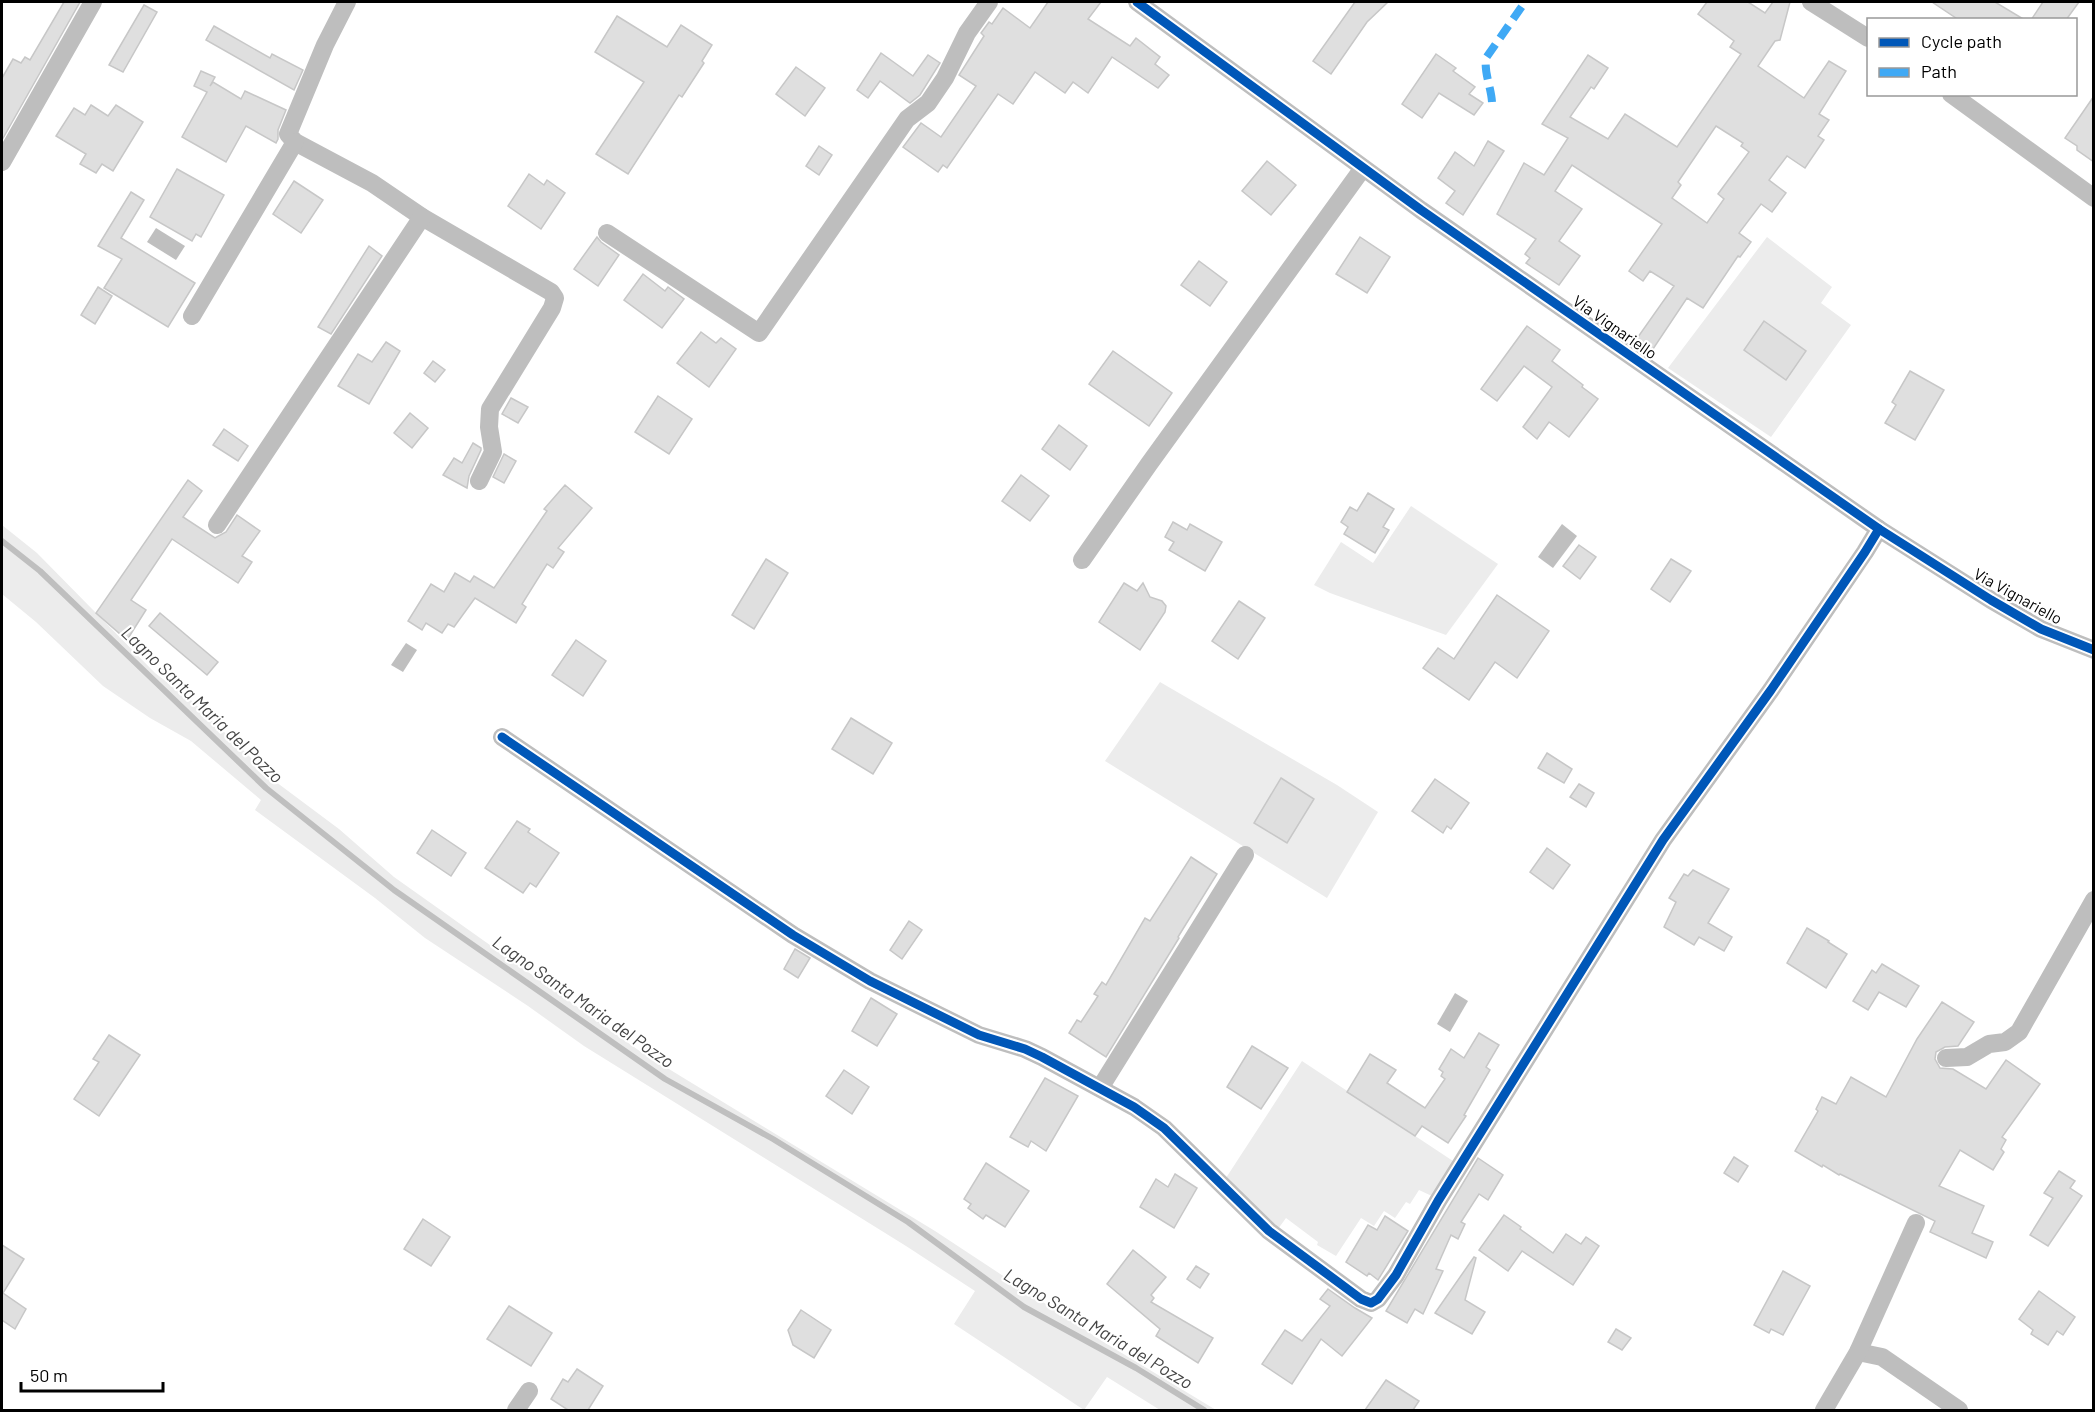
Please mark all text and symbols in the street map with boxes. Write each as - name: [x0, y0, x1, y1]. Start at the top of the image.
- legend: [1867, 18, 2077, 96]
- text: Cycle path: [1921, 30, 2002, 52]
- text: Path: [1921, 60, 1957, 82]
- street label: Via Vignariello: [1570, 291, 1661, 363]
- street label: Via Vignariello: [1971, 563, 2066, 628]
- water label: Lagno Santa Maria del Pozzo: [117, 621, 288, 787]
- water label: Lagno Santa Maria del Pozzo: [489, 930, 678, 1072]
- water label: Lagno Santa Maria del Pozzo: [1000, 1263, 1197, 1393]
- scale bar: [21, 1355, 164, 1393]
- text: 50 m: [30, 1364, 68, 1386]

